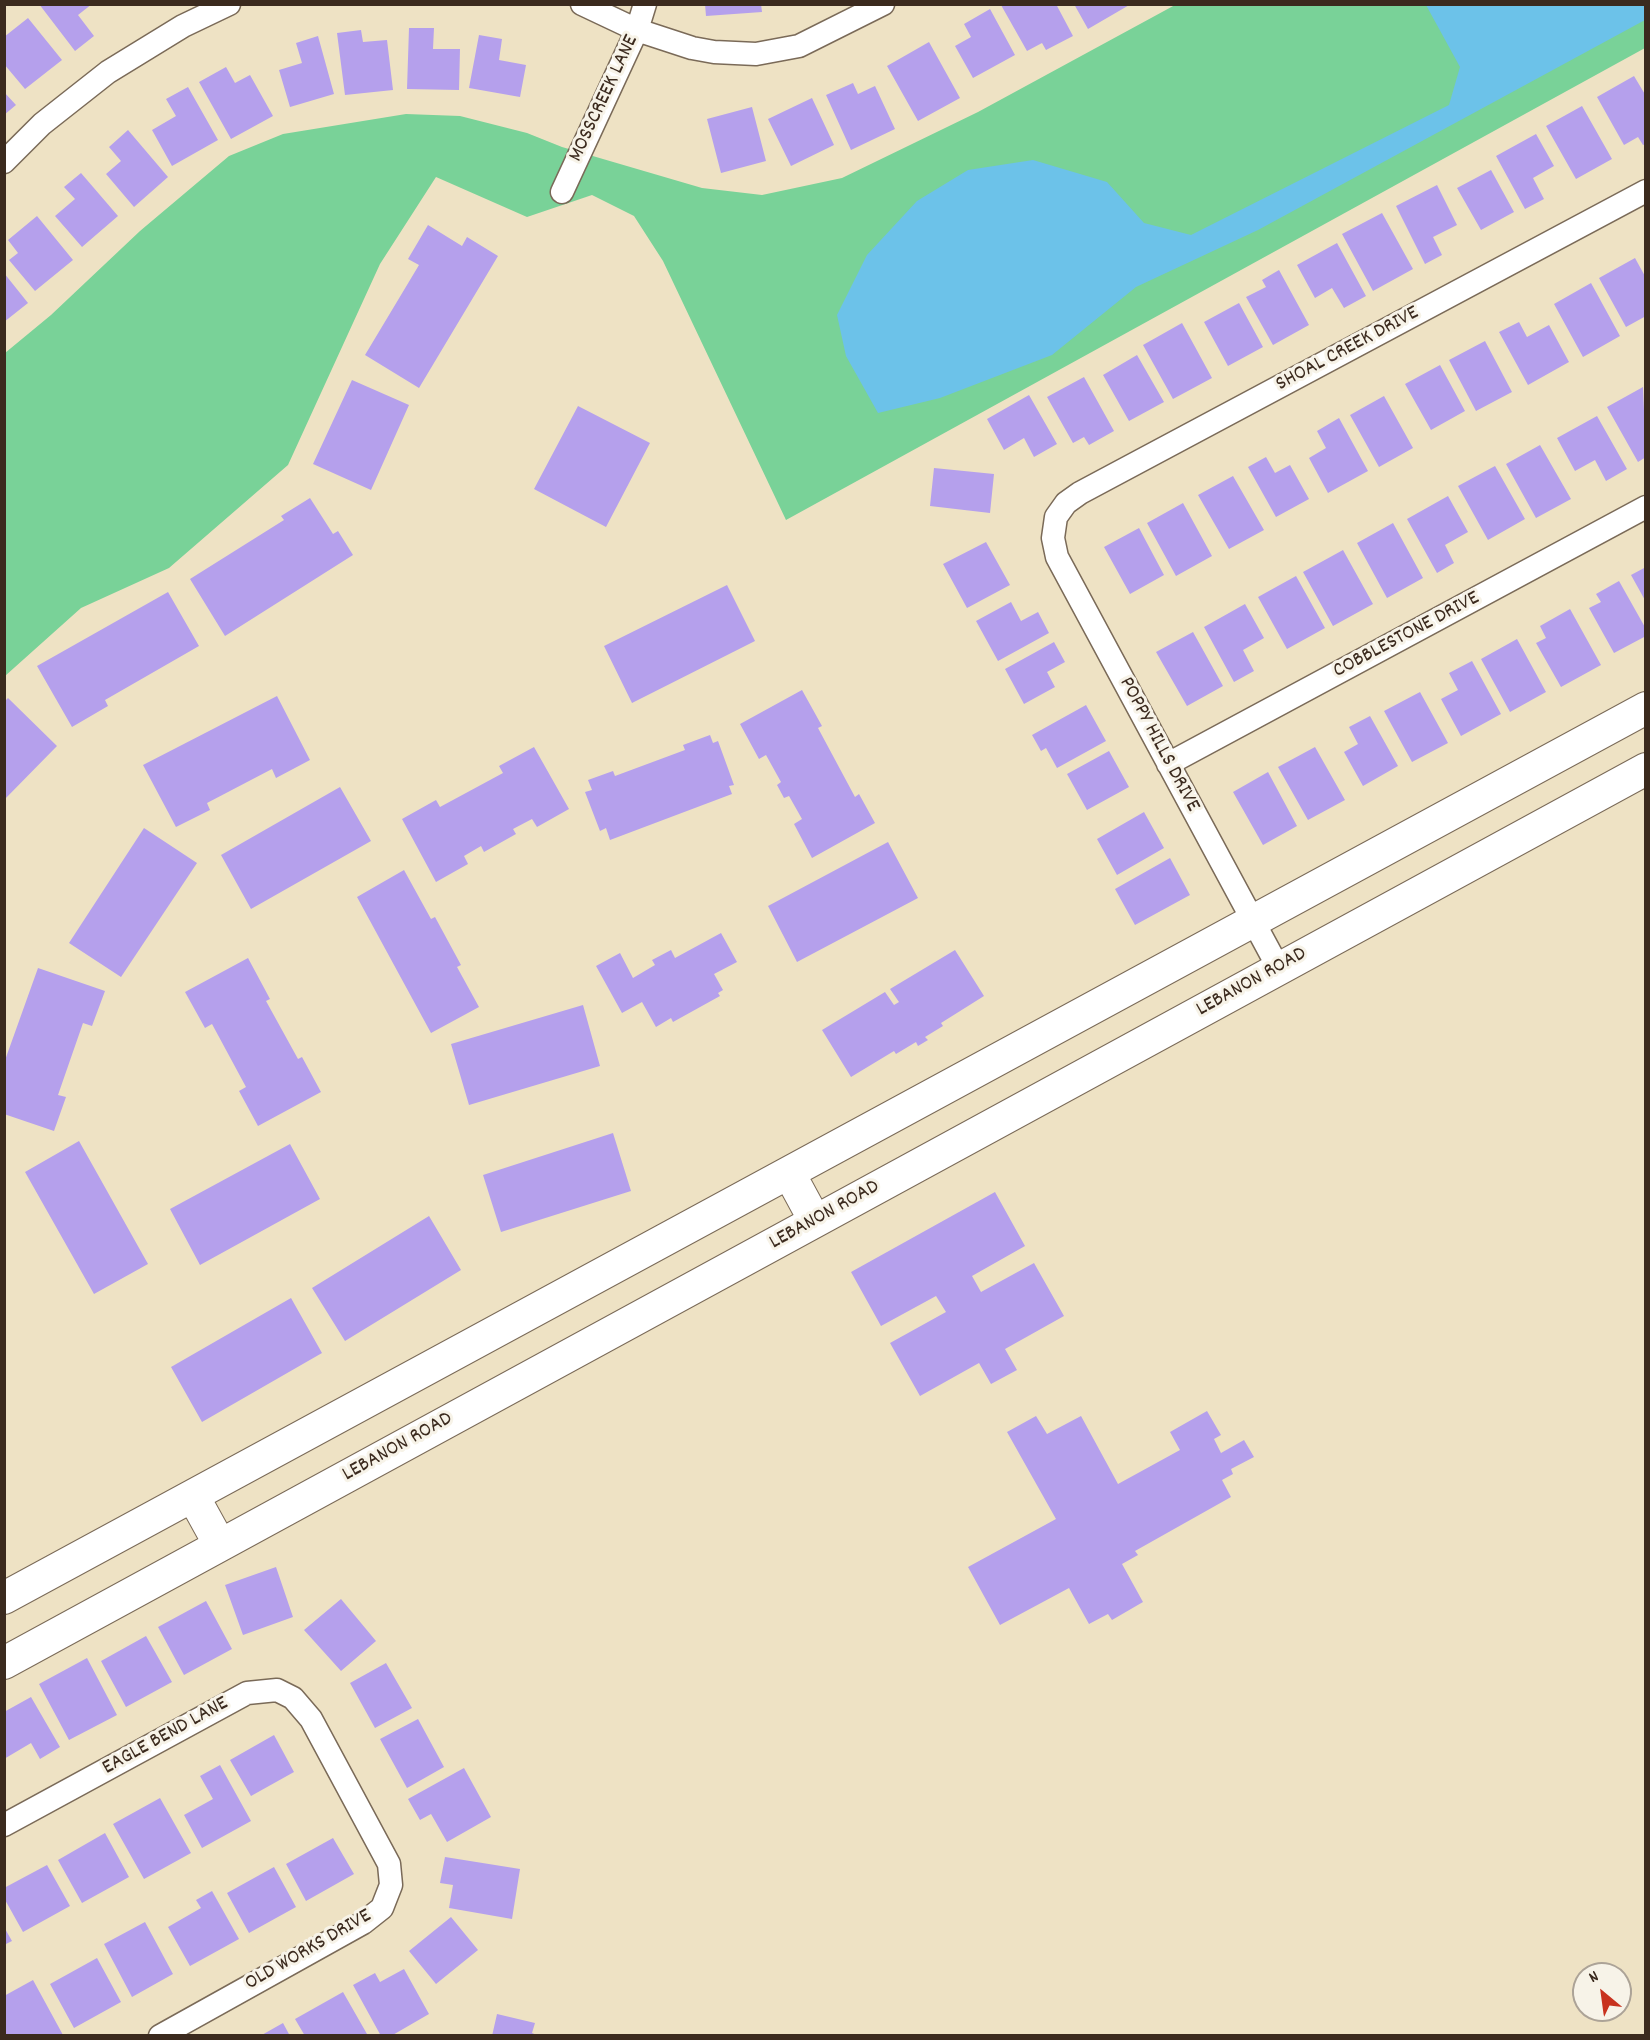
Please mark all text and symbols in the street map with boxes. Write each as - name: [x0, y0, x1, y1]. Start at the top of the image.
- street label: MOSSCREEK LANE: [565, 32, 645, 166]
- street label: SHOAL CREEK DRIVE: [1272, 302, 1424, 398]
- street label: COBBLESTONE DRIVE: [1330, 587, 1484, 685]
- street label: POPPY HILLS DRIVE: [1112, 673, 1204, 817]
- street label: LEBANON ROAD: [1193, 942, 1311, 1024]
- street label: LEBANON ROAD: [766, 1175, 884, 1257]
- street label: LEBANON ROAD: [339, 1407, 457, 1489]
- street label: EAGLE BEND LANE: [99, 1692, 233, 1782]
- street label: OLD WORKS DRIVE: [241, 1905, 377, 1997]
- north arrow: [1572, 1962, 1632, 2022]
- text: N: [1585, 1966, 1603, 1990]

